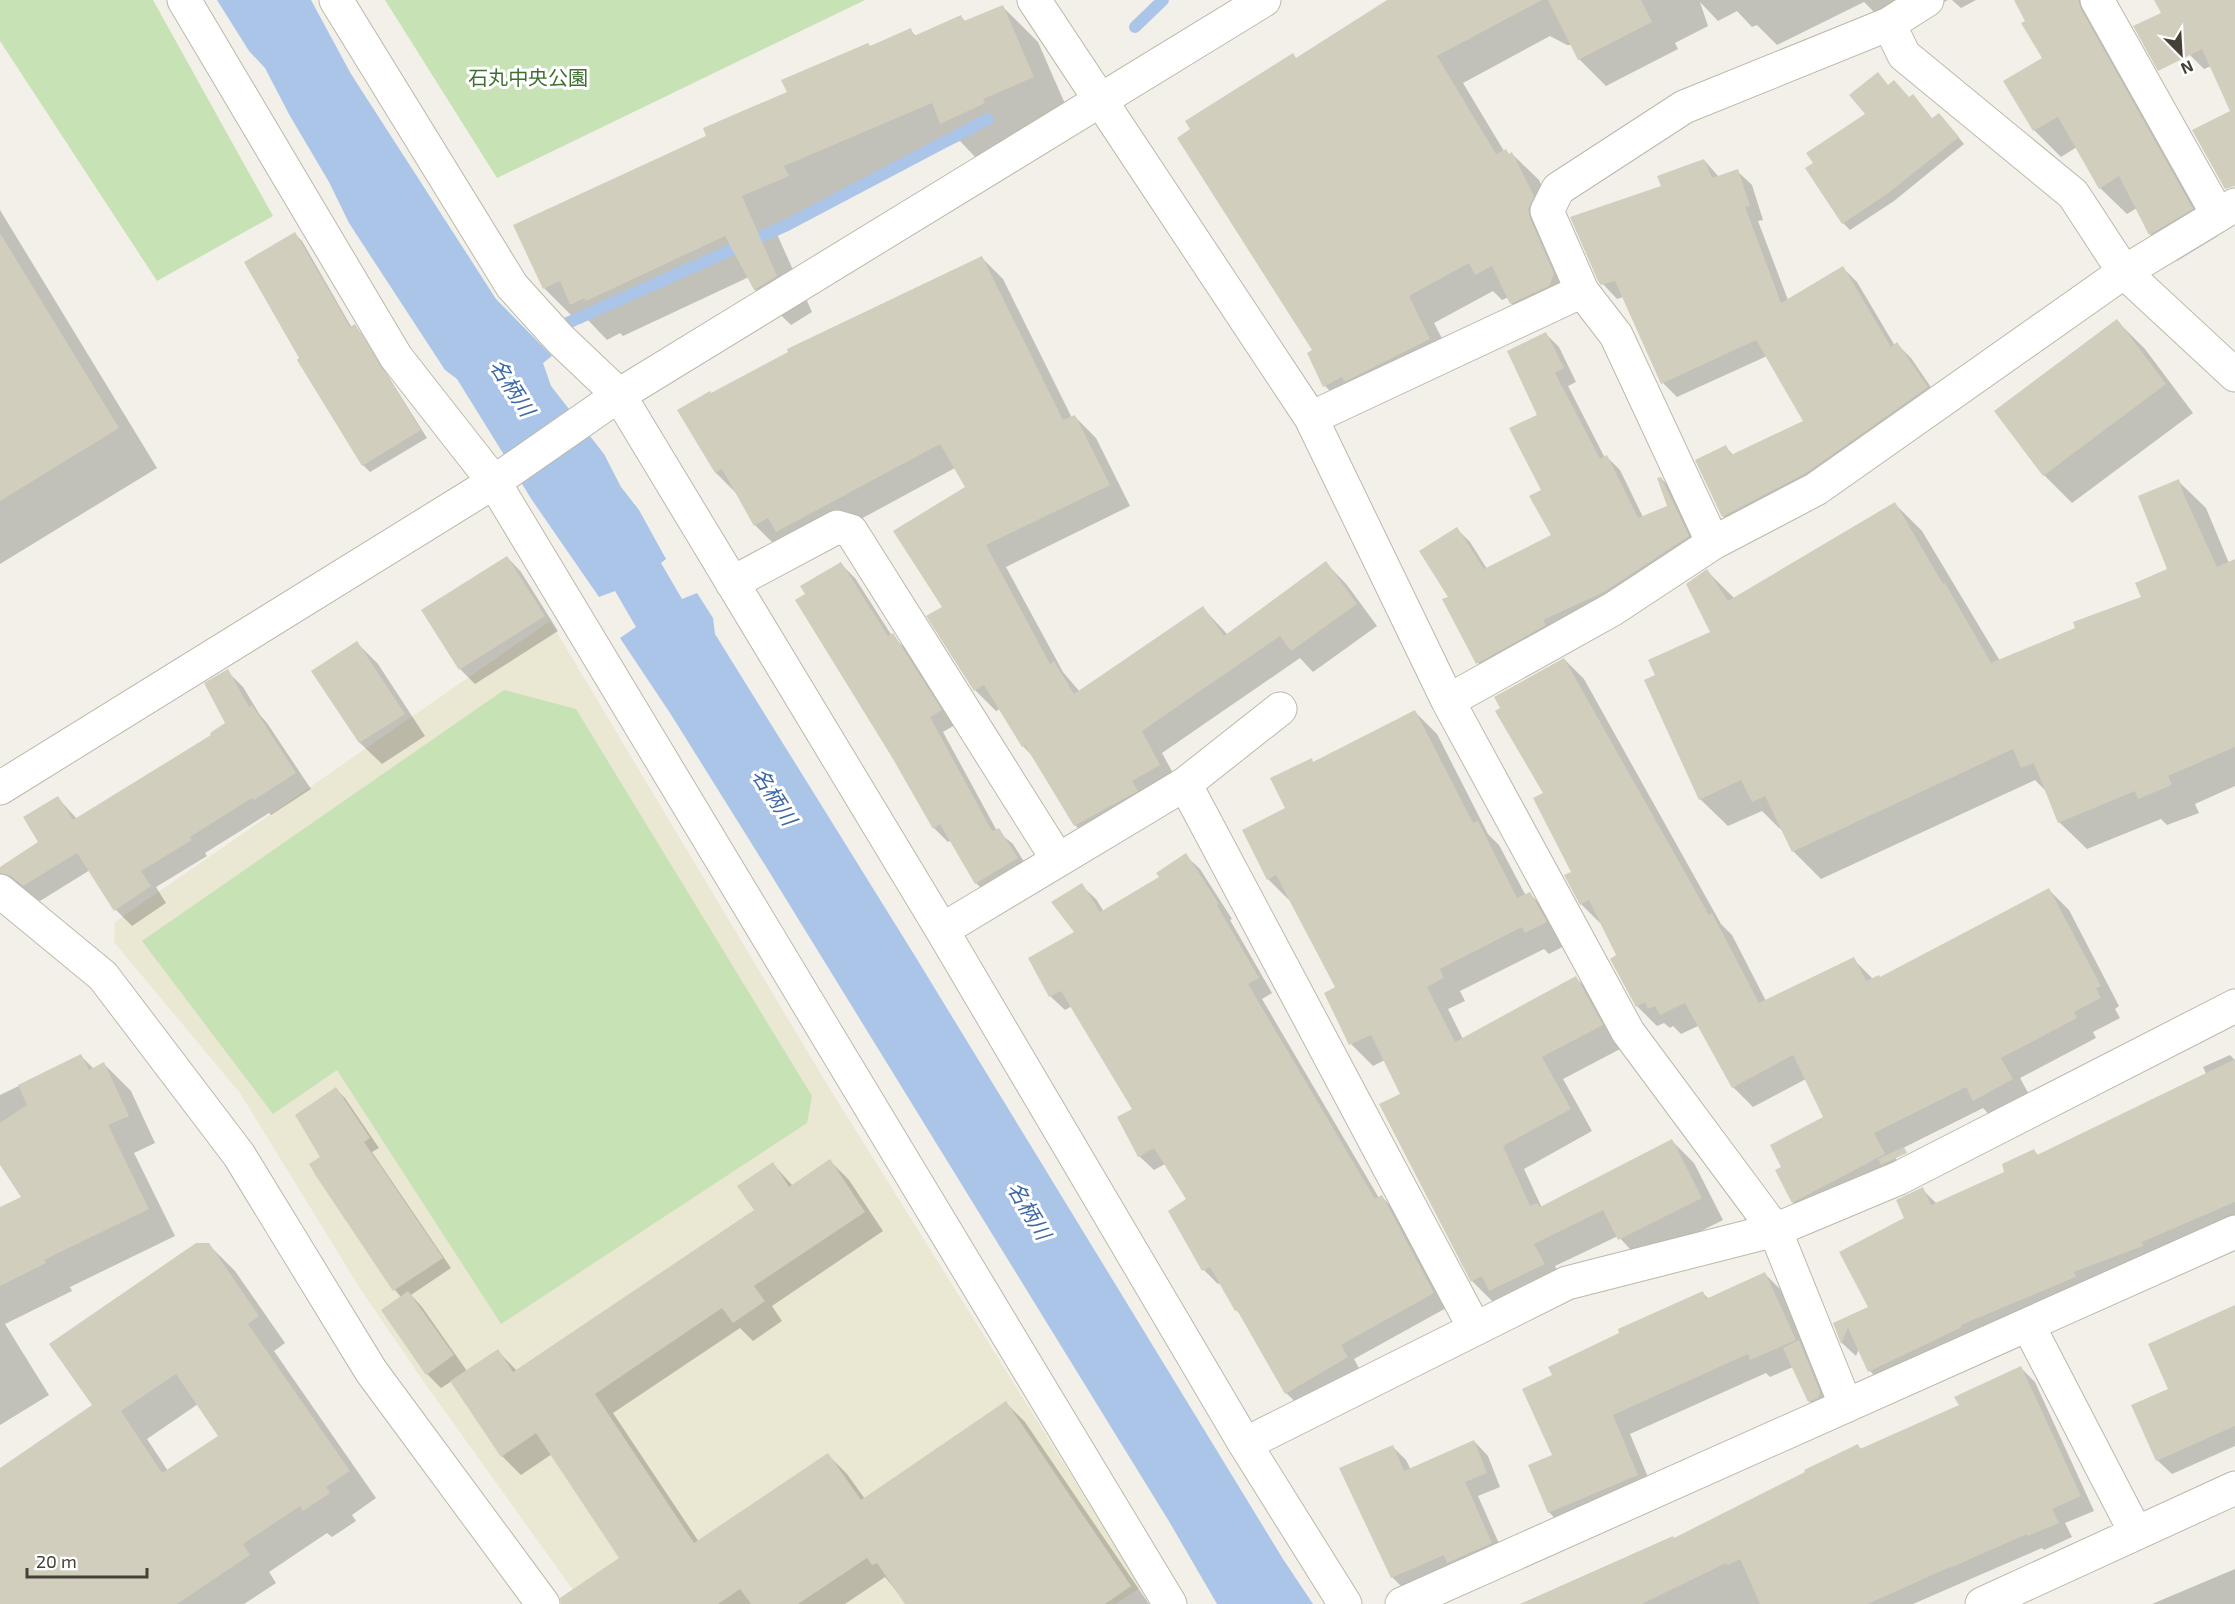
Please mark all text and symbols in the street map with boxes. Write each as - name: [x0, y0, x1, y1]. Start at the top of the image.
- north arrow: [2151, 24, 2211, 84]
- text: N: [2178, 57, 2196, 79]
- park label: 石丸中央公園: [468, 65, 588, 89]
- water label: 名柄川: [485, 354, 542, 422]
- water label: 名柄川: [747, 763, 804, 831]
- water label: 名柄川: [1003, 1177, 1058, 1245]
- scale bar: [27, 1541, 147, 1579]
- text: 20 m: [36, 1550, 77, 1572]

